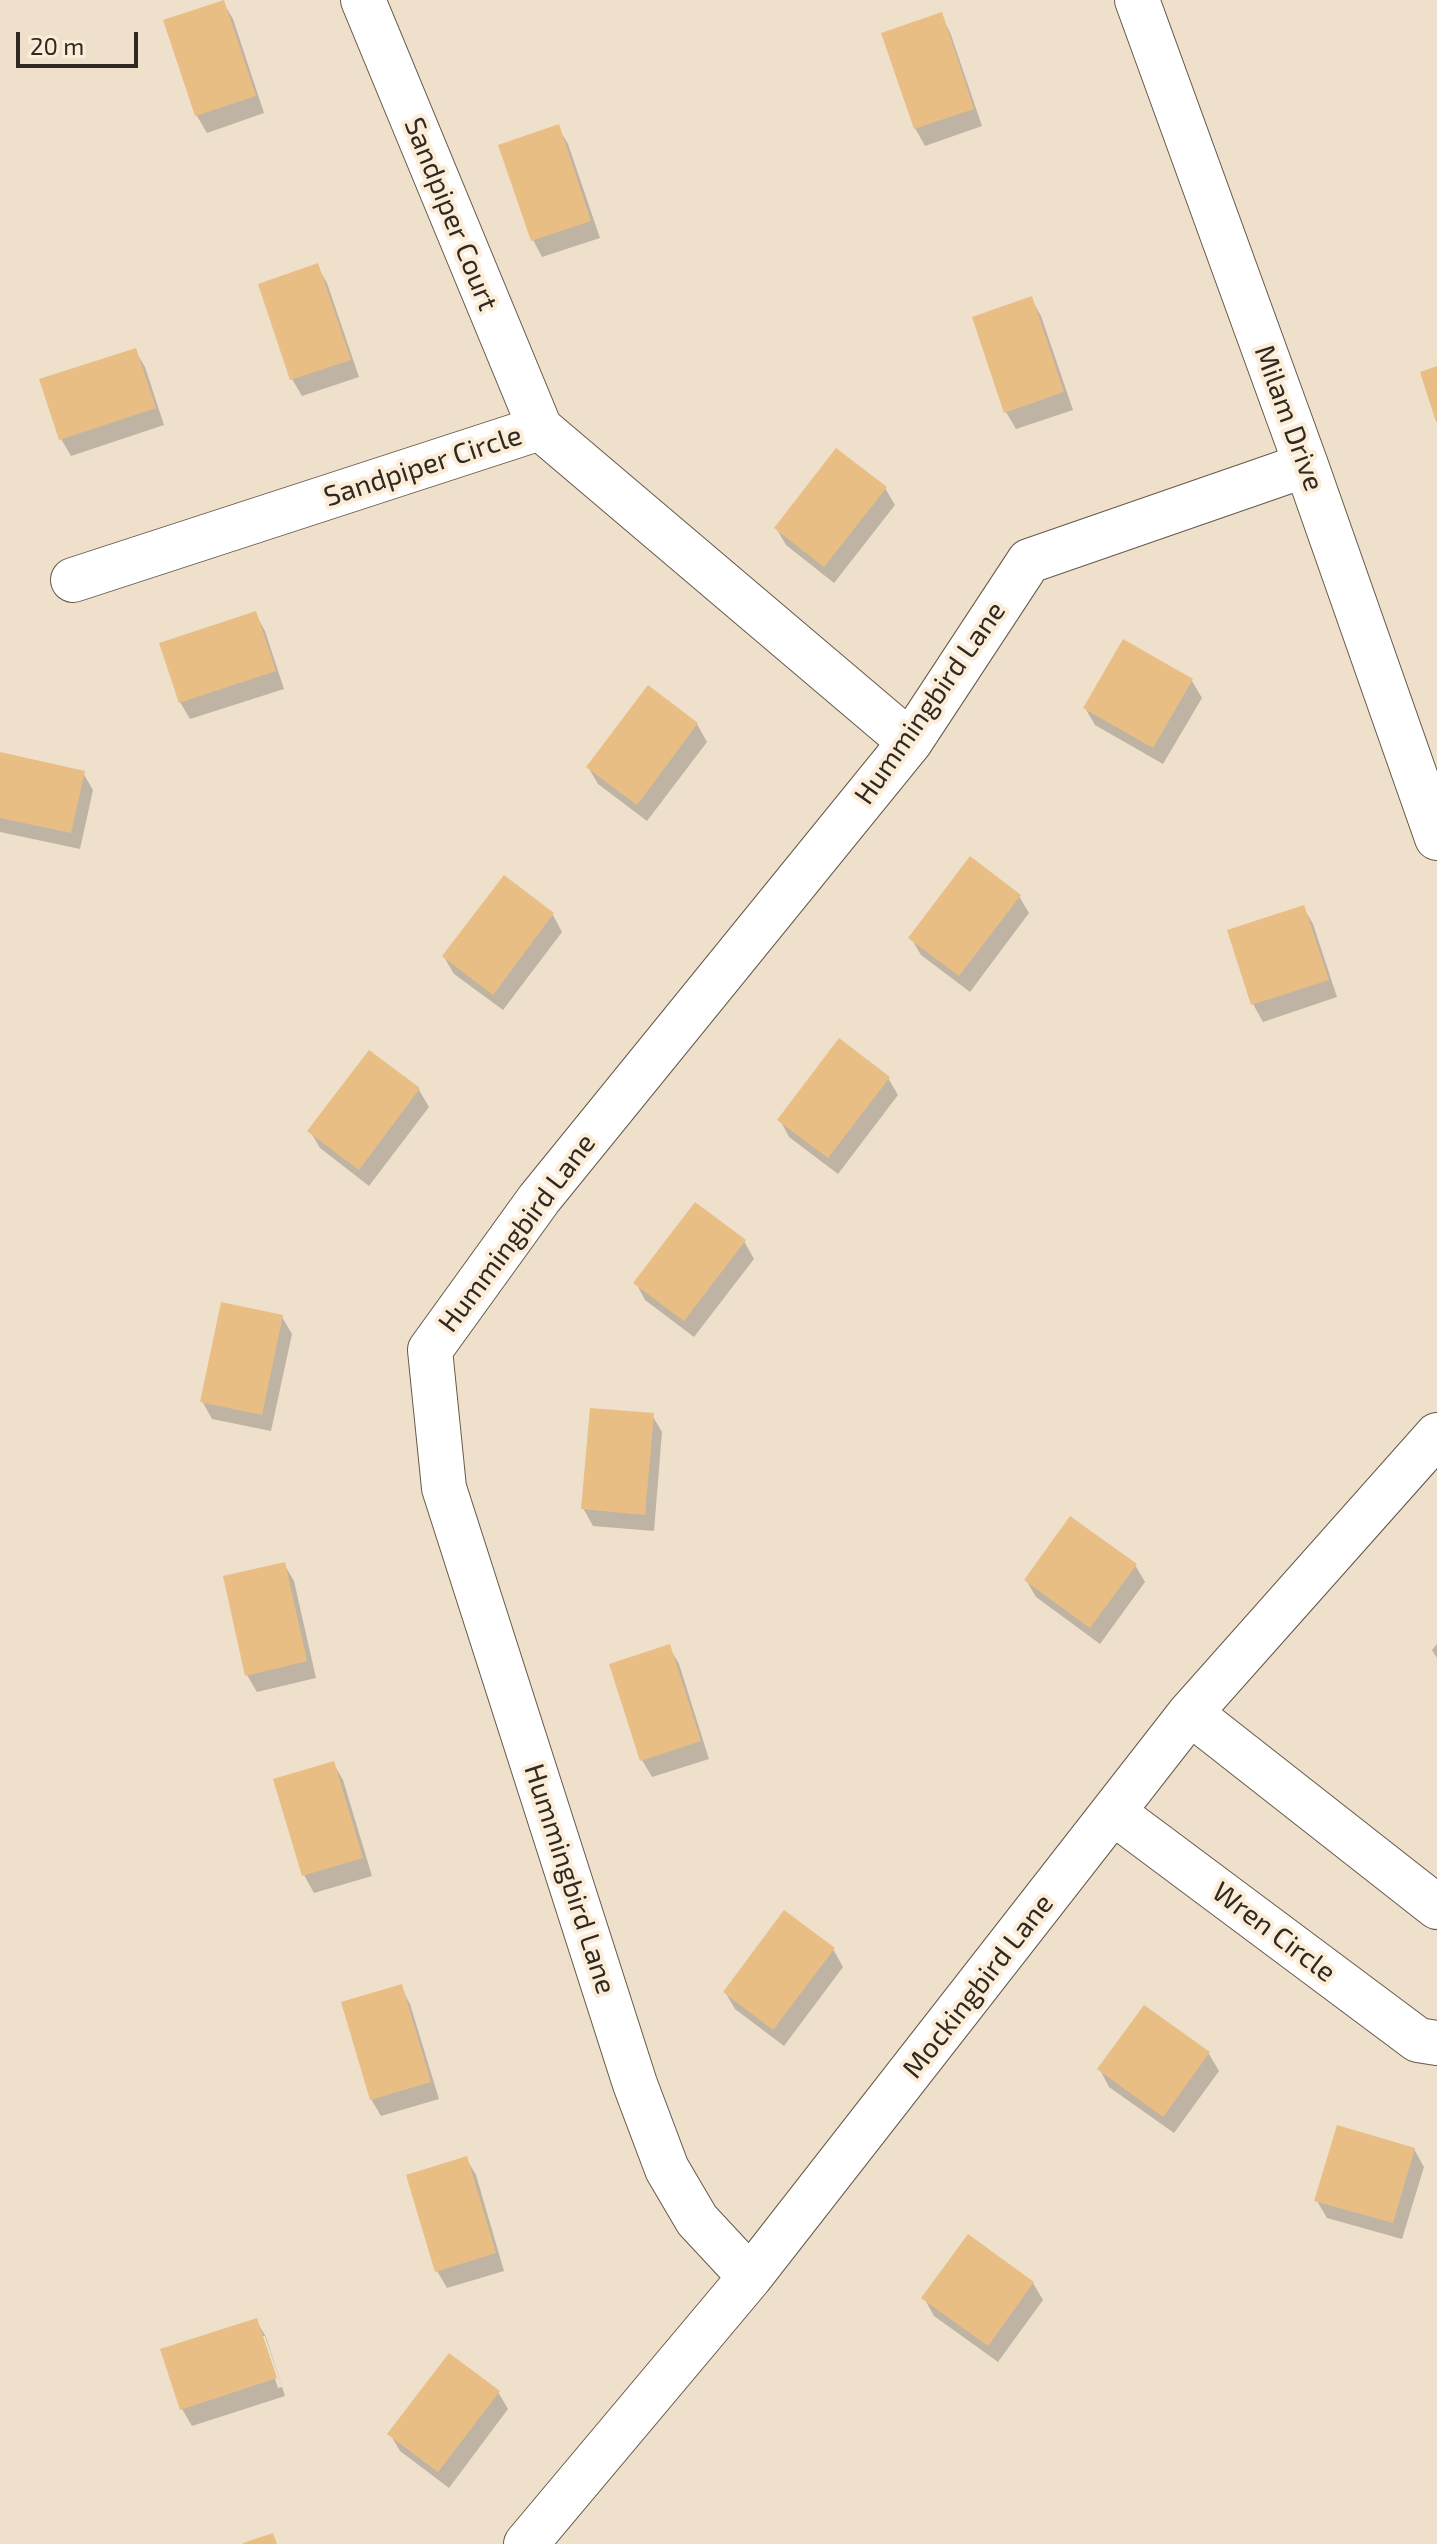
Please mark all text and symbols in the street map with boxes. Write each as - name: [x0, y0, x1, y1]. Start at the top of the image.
- scale bar: [20, 16, 142, 66]
- text: 20 m: [30, 31, 84, 60]
- street label: Sandpiper Court: [397, 113, 505, 315]
- street label: Milam Drive: [1247, 341, 1331, 495]
- street label: Sandpiper Circle: [320, 418, 526, 514]
- street label: Hummingbird Lane: [847, 595, 1013, 811]
- street label: Hummingbird Lane: [431, 1127, 603, 1339]
- street label: Hummingbird Lane: [517, 1760, 623, 1998]
- street label: Wren Circle: [1206, 1875, 1342, 1989]
- street label: Mockingbird Lane: [896, 1887, 1060, 2085]

